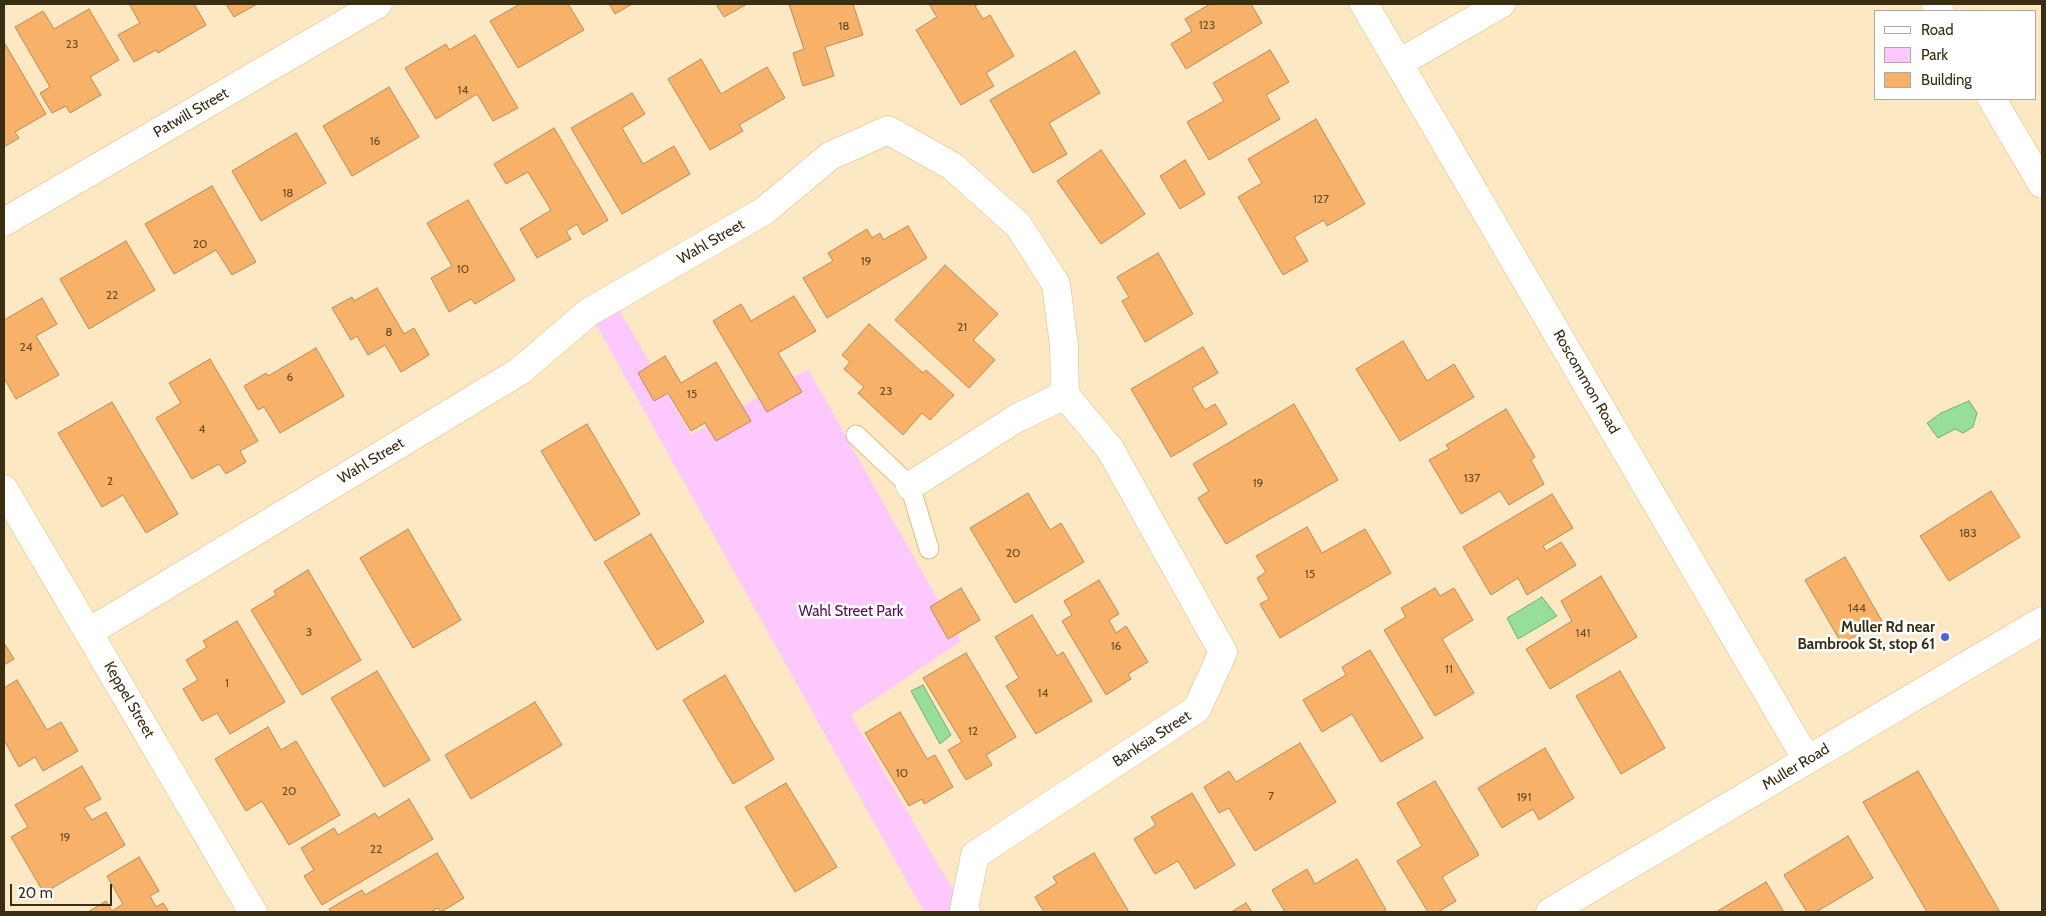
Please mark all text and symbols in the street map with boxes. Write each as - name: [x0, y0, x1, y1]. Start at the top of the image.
- legend: [1874, 10, 2036, 100]
- house number: 123: [1199, 18, 1215, 32]
- house number: 18: [838, 19, 850, 33]
- text: Road: [1921, 21, 1954, 39]
- house number: 23: [66, 37, 78, 51]
- text: Park: [1921, 46, 1948, 64]
- text: Building: [1921, 71, 1972, 89]
- house number: 14: [458, 83, 468, 97]
- street label: Patwill Street: [150, 84, 232, 142]
- house number: 16: [370, 134, 380, 148]
- house number: 18: [282, 186, 294, 200]
- house number: 127: [1313, 192, 1329, 206]
- street label: Wahl Street: [674, 216, 748, 268]
- house number: 20: [193, 237, 207, 251]
- house number: 19: [861, 254, 871, 268]
- house number: 10: [457, 262, 469, 276]
- house number: 22: [106, 288, 118, 302]
- house number: 21: [957, 320, 967, 334]
- house number: 8: [385, 325, 393, 339]
- street label: Roscommon Road: [1549, 327, 1623, 437]
- house number: 24: [19, 340, 33, 354]
- house number: 6: [287, 370, 293, 384]
- house number: 23: [880, 384, 892, 398]
- house number: 15: [687, 387, 697, 401]
- house number: 4: [199, 422, 205, 436]
- street label: Wahl Street: [334, 434, 408, 488]
- house number: 137: [1464, 471, 1480, 485]
- house number: 2: [107, 474, 113, 488]
- house number: 19: [1253, 476, 1263, 490]
- house number: 183: [1959, 526, 1977, 540]
- house number: 20: [1006, 546, 1020, 560]
- house number: 15: [1305, 567, 1315, 581]
- house number: 144: [1848, 601, 1866, 615]
- park label: Wahl Street Park: [799, 603, 903, 621]
- place label: Muller Rd near Bambrook St, stop 61: [1797, 619, 1935, 654]
- house number: 3: [306, 625, 312, 639]
- house number: 141: [1576, 626, 1590, 640]
- marker: Muller Rd near Bambrook St, stop 61: [1939, 631, 1951, 643]
- house number: 16: [1111, 639, 1121, 653]
- street label: Keppel Street: [100, 658, 158, 742]
- house number: 11: [1445, 662, 1453, 676]
- house number: 1: [225, 676, 229, 690]
- house number: 14: [1038, 686, 1048, 700]
- street label: Banksia Street: [1109, 707, 1195, 771]
- house number: 12: [968, 724, 978, 738]
- street label: Muller Road: [1759, 740, 1833, 794]
- house number: 10: [896, 766, 908, 780]
- house number: 20: [282, 784, 296, 798]
- house number: 7: [1268, 789, 1274, 803]
- house number: 191: [1517, 790, 1531, 804]
- house number: 19: [60, 830, 70, 844]
- house number: 22: [370, 842, 382, 856]
- scale bar: [12, 874, 115, 906]
- text: 20 m: [18, 884, 53, 902]

